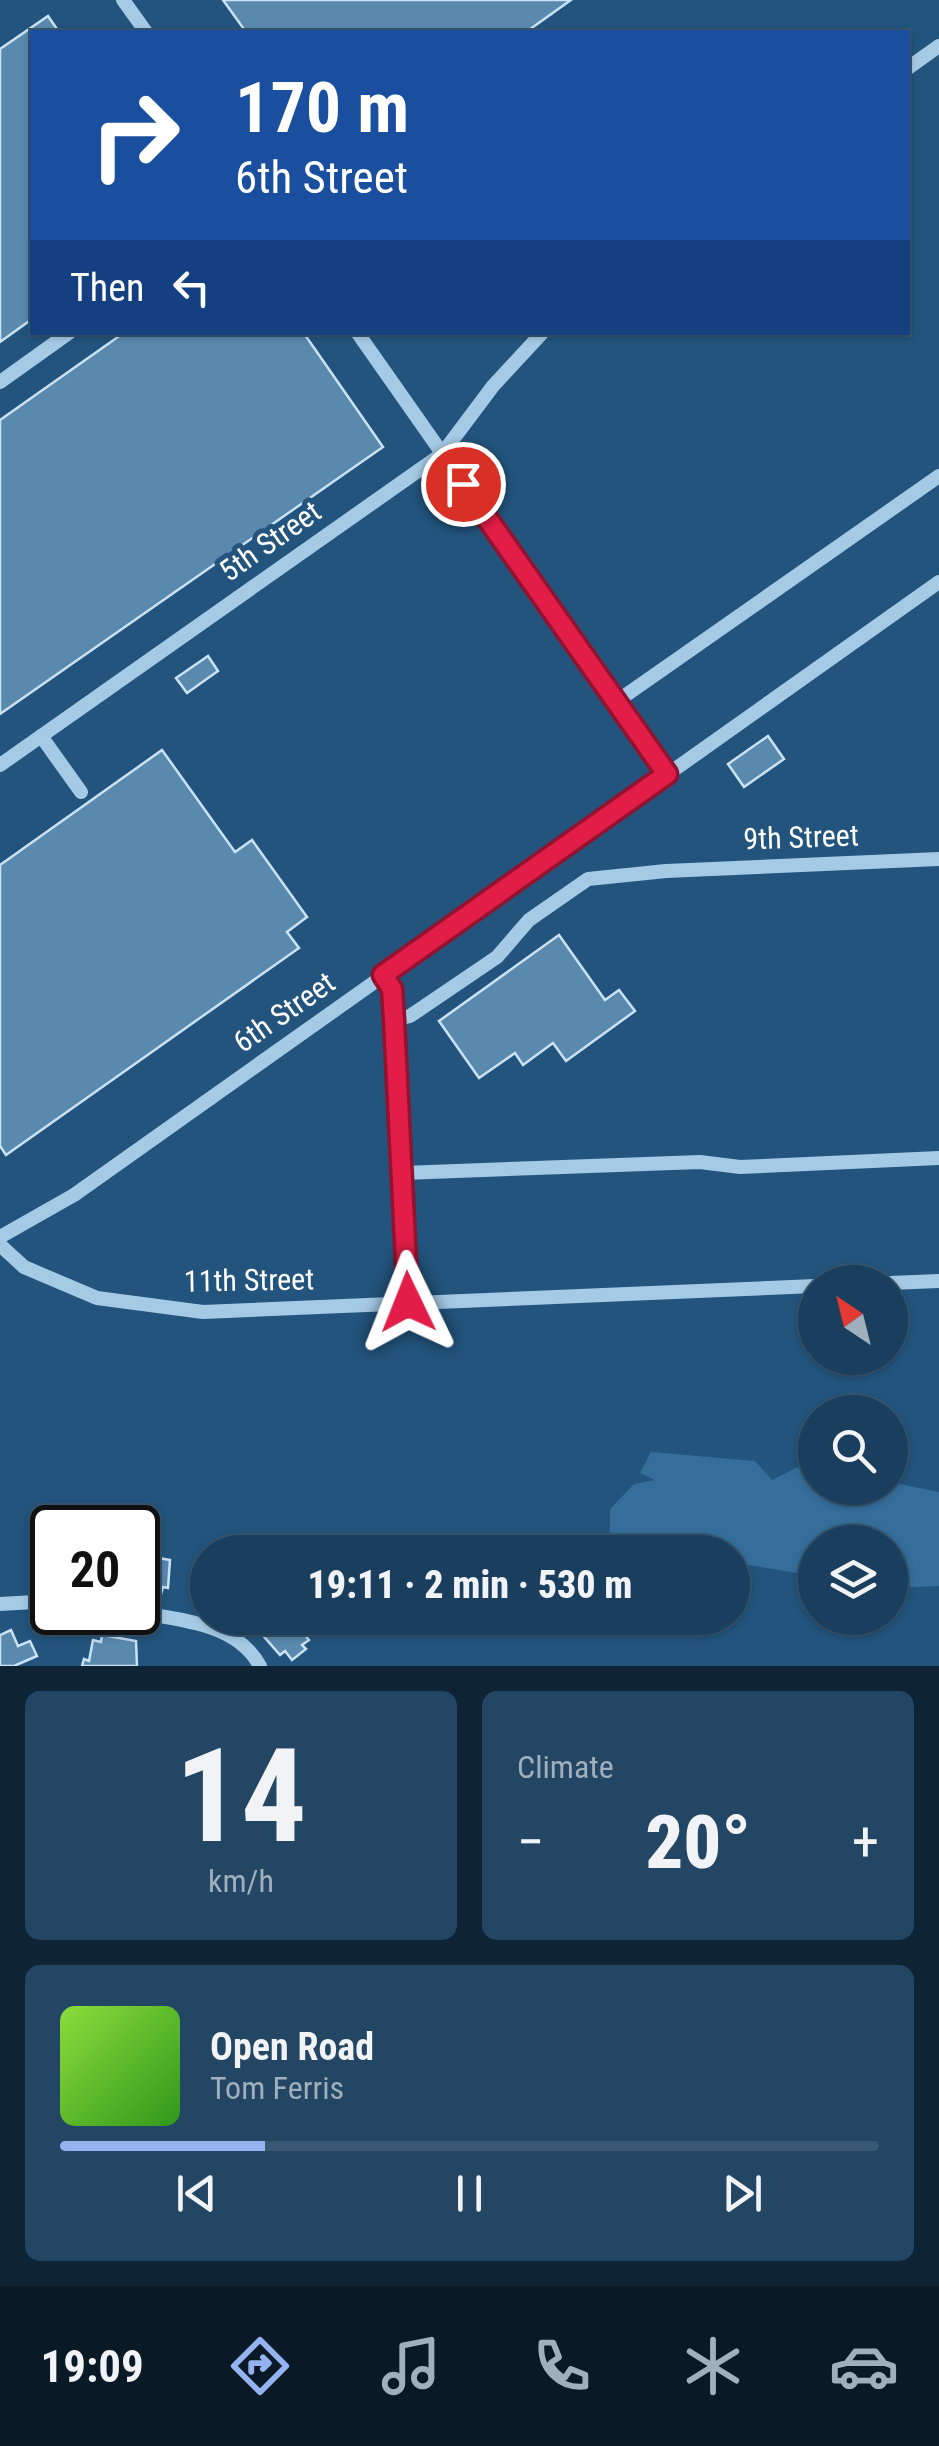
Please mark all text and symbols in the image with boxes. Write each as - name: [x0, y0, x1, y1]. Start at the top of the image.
- text: 170 m: [235, 67, 409, 149]
- icon: right: [70, 70, 200, 200]
- text: 6th Street: [235, 151, 408, 204]
- icon: left: [164, 260, 219, 315]
- text: Then: [70, 266, 144, 310]
- pin: [421, 442, 506, 527]
- icon: arrive: [436, 457, 491, 512]
- street label: 5th Street: [213, 494, 327, 588]
- street label: 9th Street: [743, 817, 859, 857]
- street label: 6th Street: [227, 965, 341, 1059]
- position arrow: [356, 1250, 460, 1354]
- street label: 11th Street: [184, 1261, 314, 1299]
- north arrow: [798, 1265, 908, 1375]
- map controls: [798, 1265, 908, 1635]
- button: search: [798, 1395, 908, 1505]
- speed limit sign: 20: [30, 1505, 160, 1635]
- button: layers: [798, 1525, 908, 1635]
- text: 19:11 · 2 min · 530 m: [308, 1563, 632, 1607]
- text: 14: [175, 1720, 307, 1873]
- text: Climate: [517, 1748, 614, 1786]
- text: 20°: [645, 1798, 751, 1886]
- text: −: [517, 1810, 545, 1874]
- text: +: [852, 1810, 879, 1874]
- text: km/h: [208, 1862, 274, 1900]
- text: Open Road: [210, 2025, 374, 2069]
- text: Tom Ferris: [210, 2069, 344, 2107]
- icon: previous: [169, 2166, 224, 2221]
- icon: pause: [442, 2166, 497, 2221]
- icon: next: [715, 2166, 770, 2221]
- icon: directions: [225, 2331, 295, 2401]
- icon: music: [376, 2331, 446, 2401]
- icon: phone: [527, 2331, 597, 2401]
- icon: climate: [678, 2331, 748, 2401]
- icon: car: [829, 2331, 899, 2401]
- text: 19:09: [40, 2340, 144, 2393]

